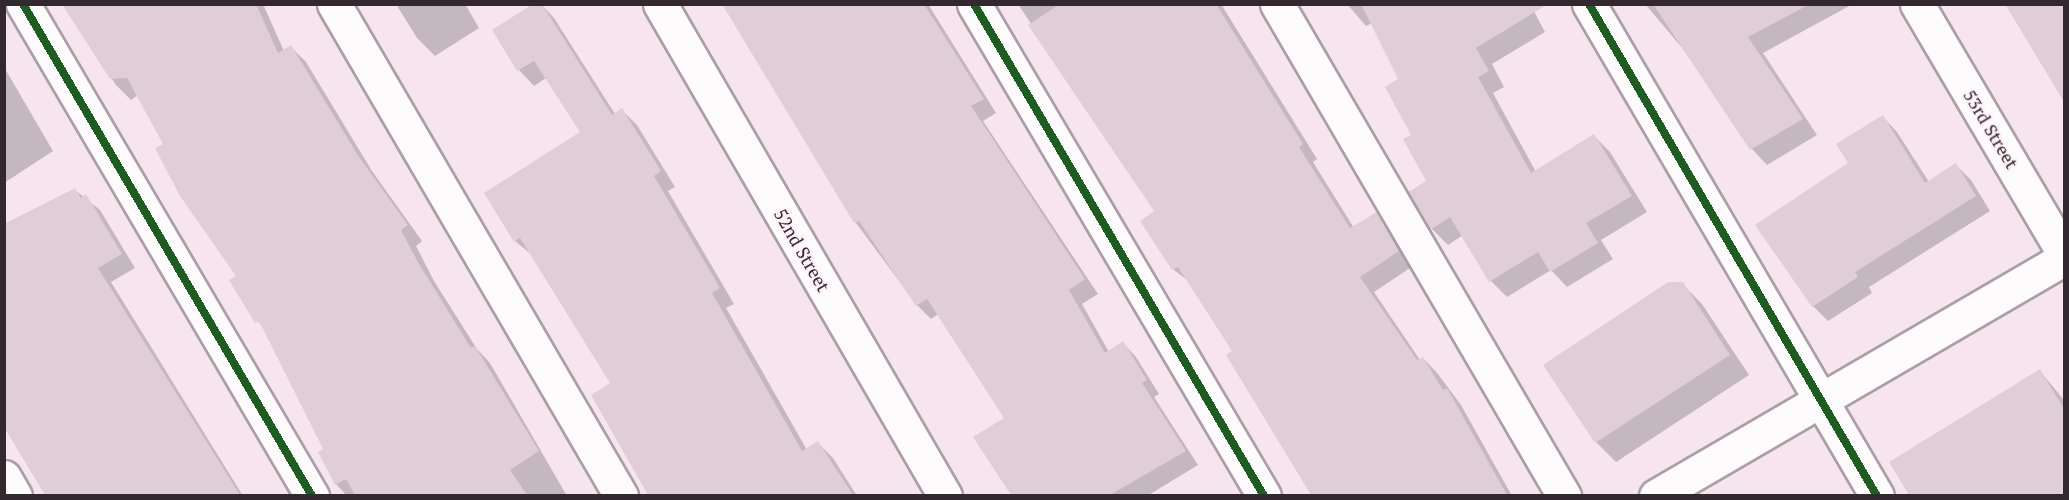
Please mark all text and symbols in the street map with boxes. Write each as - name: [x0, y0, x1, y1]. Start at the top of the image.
- street label: 53rd Street: [1959, 86, 2023, 172]
- street label: 52nd Street: [770, 205, 834, 295]

